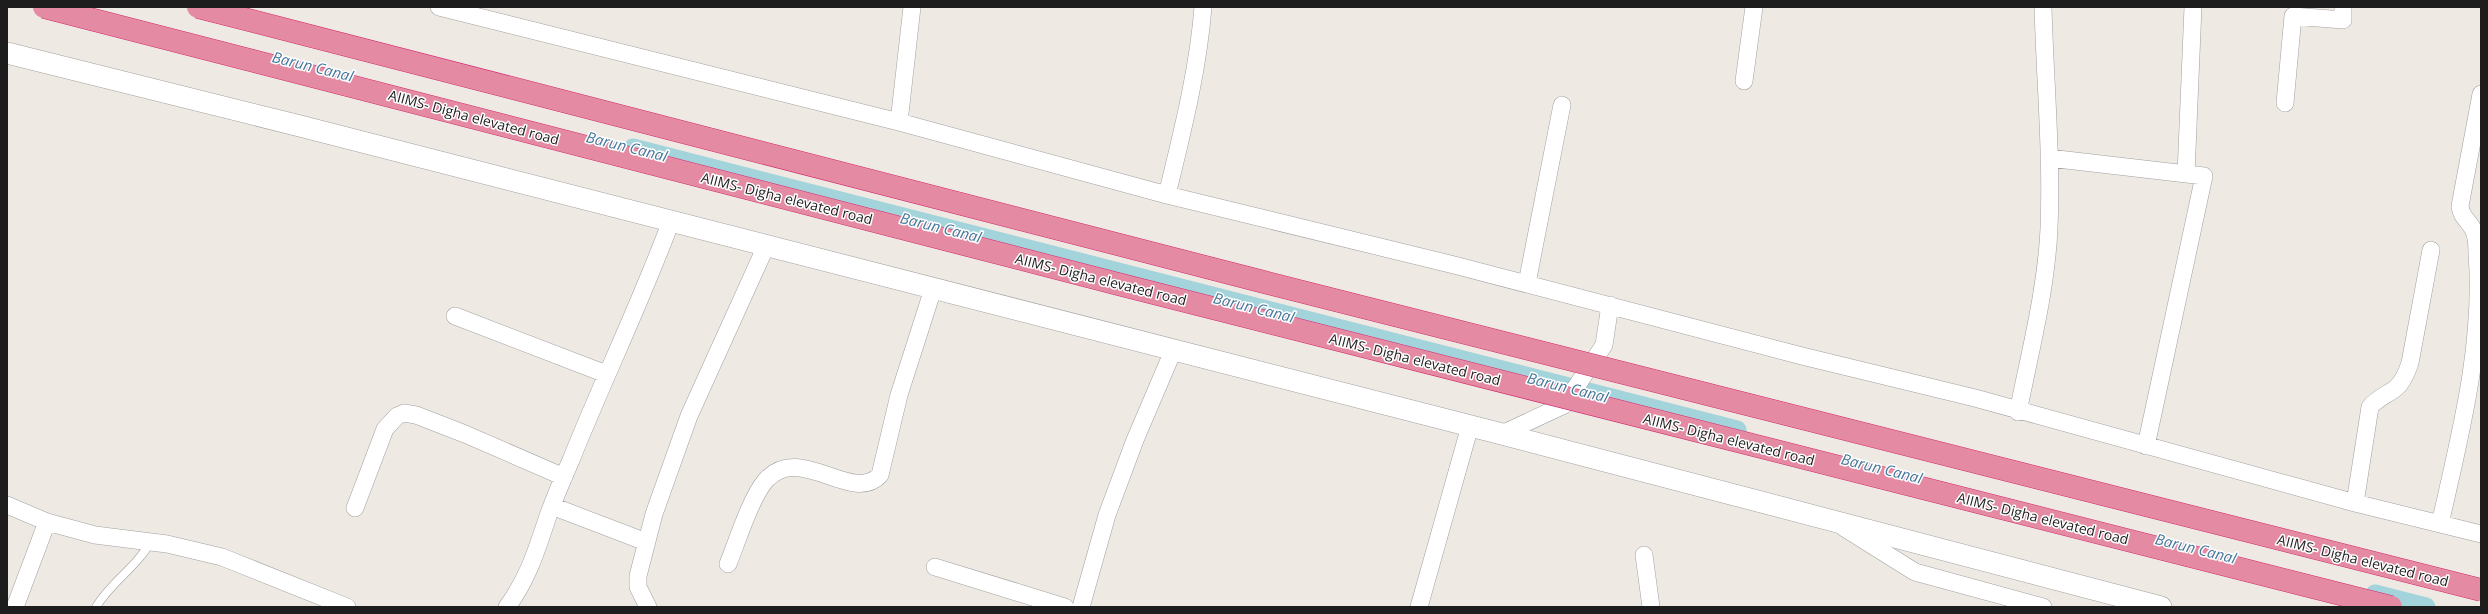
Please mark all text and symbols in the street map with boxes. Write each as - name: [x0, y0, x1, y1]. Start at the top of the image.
- water label: Barun Canal: [270, 46, 357, 86]
- street label: AIIMS- Digha elevated road: [387, 85, 561, 149]
- water label: Barun Canal: [584, 126, 671, 166]
- street label: AIIMS- Digha elevated road: [699, 167, 875, 229]
- water label: Barun Canal: [898, 207, 985, 247]
- street label: AIIMS- Digha elevated road: [1013, 248, 1189, 310]
- water label: Barun Canal: [1211, 287, 1298, 327]
- street label: AIIMS- Digha elevated road: [1327, 328, 1503, 390]
- water label: Barun Canal: [1525, 367, 1612, 407]
- street label: AIIMS- Digha elevated road: [1641, 408, 1817, 470]
- water label: Barun Canal: [1839, 448, 1926, 488]
- street label: AIIMS- Digha elevated road: [1955, 487, 2131, 549]
- water label: Barun Canal: [2153, 528, 2240, 568]
- street label: AIIMS- Digha elevated road: [2275, 529, 2451, 591]

